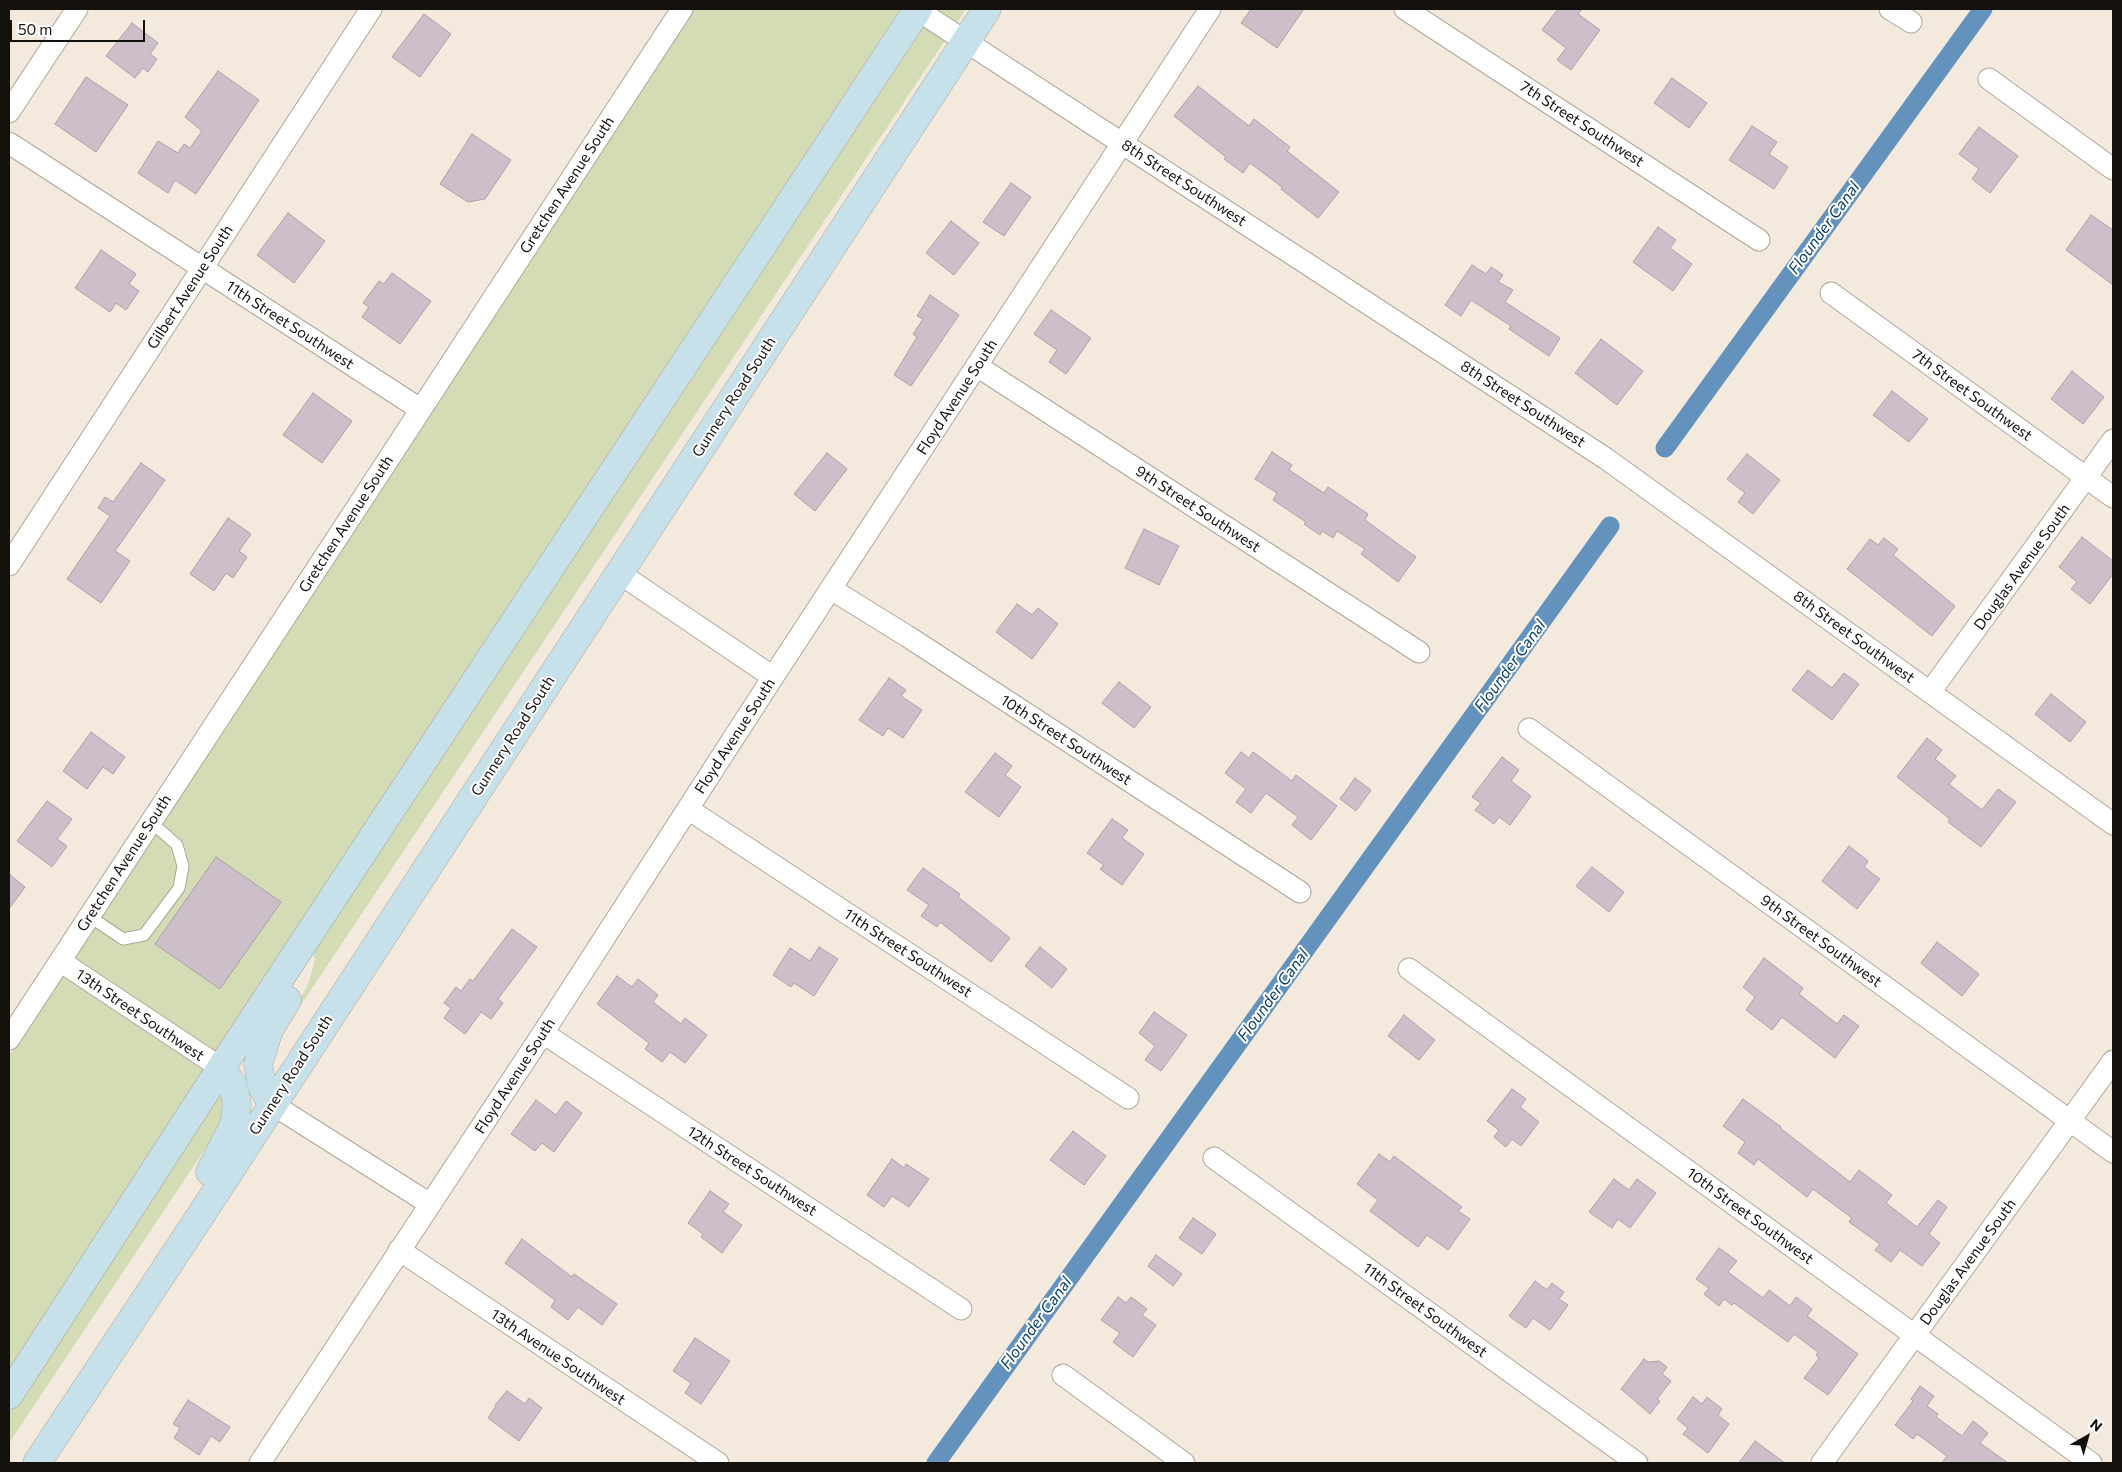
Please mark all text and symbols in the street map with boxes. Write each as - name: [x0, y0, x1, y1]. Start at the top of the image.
- scale bar: [12, 10, 148, 42]
- text: 50 m: [18, 20, 52, 38]
- street label: 7th Street Southwest: [1517, 77, 1647, 171]
- street label: Gretchen Avenue South: [516, 113, 618, 257]
- street label: 8th Street Southwest: [1118, 136, 1250, 230]
- water label: Flounder Canal: [1784, 178, 1864, 278]
- street label: Gilbert Avenue South: [143, 222, 237, 352]
- street label: 11th Street Southwest: [223, 277, 357, 373]
- street label: Gunnery Road South: [688, 333, 780, 461]
- street label: Floyd Avenue South: [913, 336, 1001, 458]
- street label: 7th Street Southwest: [1908, 345, 2036, 445]
- street label: 8th Street Southwest: [1457, 357, 1589, 451]
- street label: Gretchen Avenue South: [295, 452, 397, 596]
- street label: 9th Street Southwest: [1132, 462, 1264, 556]
- street label: Douglas Avenue South: [1970, 500, 2074, 634]
- street label: 8th Street Southwest: [1790, 587, 1918, 687]
- water label: Flounder Canal: [1470, 616, 1550, 716]
- street label: Gunnery Road South: [467, 672, 559, 800]
- street label: Floyd Avenue South: [691, 675, 779, 797]
- street label: 10th Street Southwest: [997, 691, 1135, 789]
- street label: Gretchen Avenue South: [73, 791, 175, 935]
- street label: 9th Street Southwest: [1757, 891, 1885, 991]
- street label: 11th Street Southwest: [841, 905, 975, 1001]
- water label: Flounder Canal: [1233, 945, 1313, 1045]
- street label: 13th Street Southwest: [72, 965, 208, 1065]
- street label: Gunnery Road South: [245, 1011, 337, 1139]
- street label: Floyd Avenue South: [471, 1015, 559, 1137]
- street label: 12th Street Southwest: [684, 1122, 820, 1220]
- street label: 10th Street Southwest: [1683, 1164, 1817, 1268]
- street label: Douglas Avenue South: [1916, 1195, 2020, 1329]
- street label: 11th Street Southwest: [1359, 1259, 1491, 1361]
- water label: Flounder Canal: [996, 1273, 1076, 1373]
- street label: 13th Avenue Southwest: [487, 1305, 629, 1409]
- north arrow: [2062, 1412, 2112, 1462]
- text: N: [2087, 1415, 2106, 1435]

